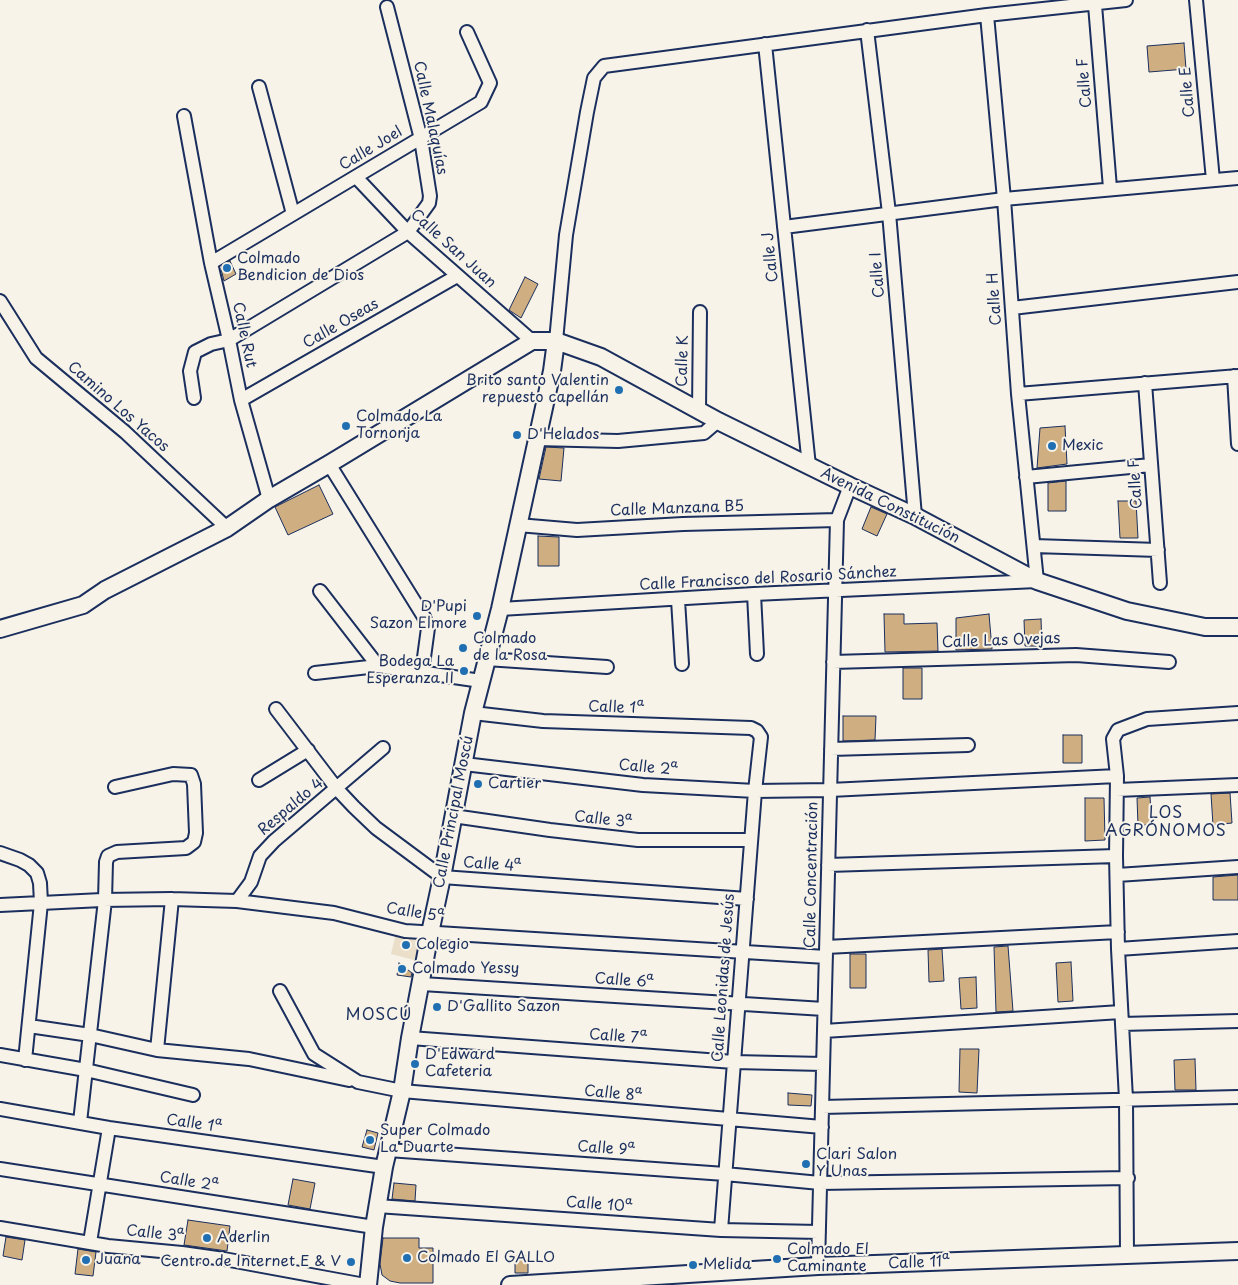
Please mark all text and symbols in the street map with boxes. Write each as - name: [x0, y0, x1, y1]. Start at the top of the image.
- street label: Calle F: [1074, 57, 1096, 109]
- street label: Calle Malaquías: [409, 60, 451, 176]
- street label: Calle E: [1177, 66, 1199, 118]
- street label: Calle Joel: [336, 123, 406, 175]
- street label: Calle San Juan: [406, 206, 500, 292]
- street label: Calle J: [759, 231, 783, 283]
- place label: Colmado Bendicion de Dios: [237, 250, 364, 285]
- street label: Calle I: [867, 251, 889, 299]
- marker: Colmado Bendicion de Dios: [221, 262, 233, 274]
- street label: Calle H: [984, 272, 1006, 326]
- street label: Calle Oseas: [300, 295, 382, 353]
- street label: Calle Rut: [228, 300, 260, 370]
- street label: Calle K: [674, 335, 692, 387]
- street label: Camino Los Yacos: [64, 358, 172, 456]
- place label: Brito santo Valentin repuesto capellán: [466, 372, 609, 407]
- marker: Brito santo Valentin repuesto capellán: [613, 384, 625, 396]
- place label: Colmado La Tornonja: [356, 408, 442, 443]
- marker: Colmado La Tornonja: [340, 420, 352, 432]
- place label: D'Helados: [527, 426, 599, 444]
- marker: D'Helados: [511, 429, 523, 441]
- place label: Mexic: [1062, 437, 1103, 455]
- marker: Mexic: [1046, 440, 1058, 452]
- street label: Calle F: [1125, 458, 1147, 510]
- street label: Avenida Constitución: [818, 464, 962, 548]
- street label: Calle Manzana B5: [610, 498, 744, 520]
- street label: Calle Francisco del Rosario Sánchez: [639, 563, 897, 595]
- place label: D'Pupi Sazon Elmore: [370, 598, 467, 633]
- marker: D'Pupi Sazon Elmore: [471, 610, 483, 622]
- place label: Colmado de la Rosa: [473, 630, 547, 665]
- street label: Calle Las Ovejas: [942, 630, 1060, 652]
- marker: Colmado de la Rosa: [457, 642, 469, 654]
- place label: Bodega La Esperanza II: [366, 653, 454, 688]
- marker: Bodega La Esperanza II: [458, 665, 470, 677]
- street label: Calle 1ª: [588, 698, 644, 718]
- street label: Calle Principal Moscú: [430, 734, 478, 890]
- street label: Calle 2ª: [618, 756, 678, 780]
- street label: Respaldo 4: [255, 775, 327, 839]
- place label: Cartier: [488, 775, 541, 793]
- marker: Cartier: [472, 778, 484, 790]
- street label: Calle Concentración: [802, 802, 822, 948]
- district label: LOS AGRÓNOMOS: [1105, 804, 1227, 842]
- street label: Calle 3ª: [573, 808, 633, 832]
- street label: Calle 4ª: [462, 854, 522, 876]
- street label: Calle Leonidas de Jesús: [709, 893, 739, 1063]
- street label: Calle 5ª: [385, 900, 445, 926]
- place label: Colegio: [416, 936, 469, 954]
- marker: Colegio: [400, 939, 412, 951]
- place label: Colmado Yessy: [412, 960, 519, 978]
- marker: Colmado Yessy: [396, 963, 408, 975]
- street label: Calle 6ª: [594, 970, 654, 992]
- place label: D'Gallito Sazon: [447, 998, 560, 1016]
- marker: D'Gallito Sazon: [431, 1001, 443, 1013]
- district label: MOSCÚ: [345, 1006, 413, 1026]
- street label: Calle 7ª: [588, 1026, 648, 1048]
- place label: D'Edward Cafeteria: [425, 1046, 495, 1081]
- marker: D'Edward Cafeteria: [409, 1058, 421, 1070]
- street label: Calle 8ª: [583, 1083, 643, 1105]
- street label: Calle 1ª: [165, 1111, 223, 1137]
- place label: Super Colmado La Duarte: [380, 1122, 490, 1157]
- marker: Super Colmado La Duarte: [364, 1134, 376, 1146]
- street label: Calle 9ª: [577, 1138, 635, 1160]
- place label: Clari Salon Y Unas: [816, 1146, 897, 1181]
- marker: Clari Salon Y Unas: [800, 1158, 812, 1170]
- street label: Calle 2ª: [158, 1168, 220, 1196]
- street label: Calle 10ª: [565, 1194, 633, 1216]
- street label: Calle 3ª: [125, 1222, 185, 1246]
- place label: Aderlin: [217, 1229, 270, 1247]
- marker: Aderlin: [201, 1232, 213, 1244]
- place label: Colmado El Caminante: [787, 1241, 869, 1276]
- place label: Colmado El GALLO: [417, 1249, 555, 1267]
- place label: Juana: [96, 1251, 141, 1269]
- marker: Colmado El GALLO: [401, 1252, 413, 1264]
- place label: Centro de Internet E & V: [160, 1253, 341, 1271]
- marker: Colmado El Caminante: [771, 1253, 783, 1265]
- street label: Calle 11ª: [888, 1253, 950, 1273]
- marker: Juana: [80, 1254, 92, 1266]
- marker: Centro de Internet E & V: [345, 1256, 357, 1268]
- place label: Melida: [703, 1256, 751, 1274]
- marker: Melida: [687, 1259, 699, 1271]

